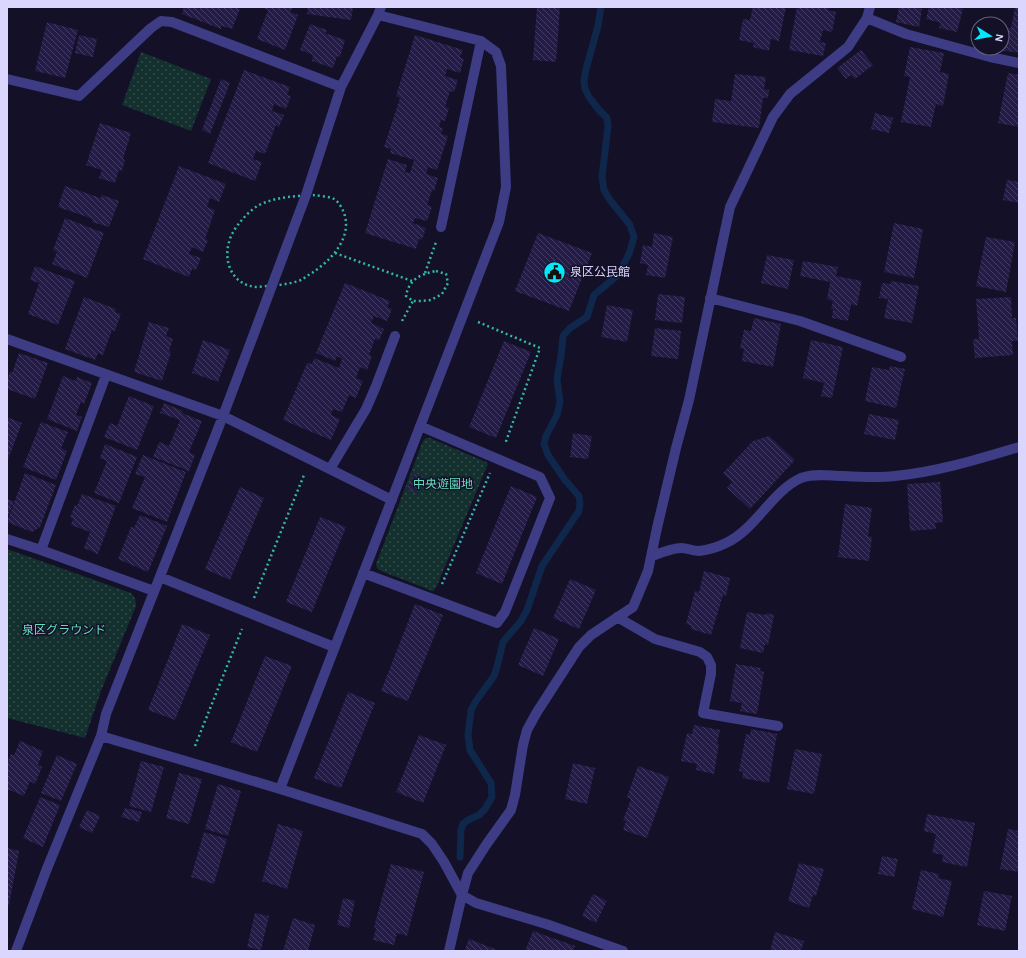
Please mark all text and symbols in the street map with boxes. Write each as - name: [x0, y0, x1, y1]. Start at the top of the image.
- north arrow: [970, 16, 1010, 56]
- text: N: [993, 33, 1005, 43]
- public building icon: 泉区公民館: [541, 259, 567, 285]
- place label: 泉区公民館: [570, 265, 630, 278]
- park label: 中央遊園地: [413, 477, 473, 490]
- park label: 泉区グラウンド: [22, 623, 106, 636]

